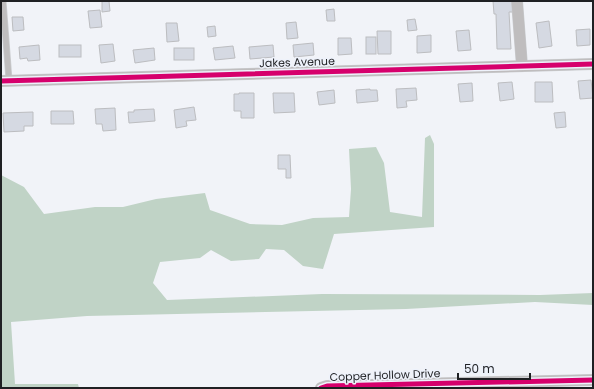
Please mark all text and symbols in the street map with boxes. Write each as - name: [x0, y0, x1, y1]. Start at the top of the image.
- street label: Jakes Avenue: [259, 53, 335, 71]
- scale bar: [458, 355, 530, 381]
- text: 50 m: [464, 360, 495, 377]
- street label: Copper Hollow Drive: [329, 365, 441, 385]

